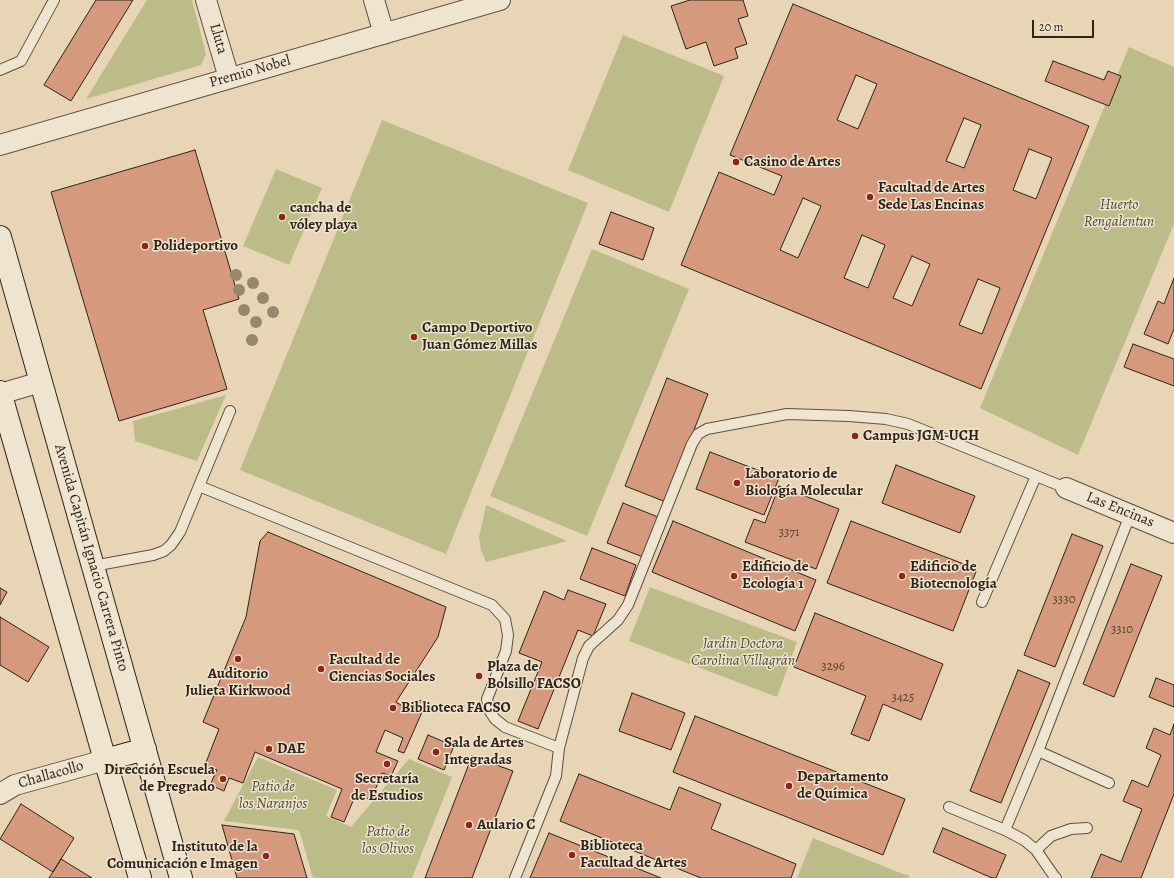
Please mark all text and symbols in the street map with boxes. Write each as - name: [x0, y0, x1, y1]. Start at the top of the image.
- scale bar: [1034, 12, 1096, 38]
- text: 20 m: [1039, 19, 1063, 35]
- street label: Lluta: [205, 21, 231, 57]
- street label: Premio Nobel: [207, 52, 293, 92]
- place label: Casino de Artes: [744, 153, 841, 171]
- marker: Casino de Artes: [731, 157, 741, 167]
- place label: Facultad de Artes Sede Las Encinas: [878, 179, 985, 214]
- marker: Facultad de Artes Sede Las Encinas: [865, 192, 875, 202]
- park label: Huerto Rengalentun: [1084, 196, 1154, 231]
- place label: cancha de vóley playa: [290, 199, 358, 234]
- marker: cancha de vóley playa: [277, 212, 287, 222]
- place label: Polideportivo: [153, 237, 238, 255]
- marker: Polideportivo: [140, 241, 150, 251]
- place label: Campo Deportivo Juan Gómez Millas: [422, 319, 537, 354]
- marker: Campo Deportivo Juan Gómez Millas: [409, 332, 419, 342]
- place label: Campus JGM-UCH: [863, 427, 979, 445]
- marker: Campus JGM-UCH: [850, 431, 860, 441]
- street label: Avenida Capitán Ignacio Carrera Pinto: [50, 442, 132, 674]
- place label: Laboratorio de Biología Molecular: [745, 465, 863, 500]
- marker: Laboratorio de Biología Molecular: [732, 478, 742, 488]
- street label: Las Encinas: [1083, 488, 1157, 532]
- house number: 3371: [779, 525, 799, 541]
- place label: Edificio de Ecología 1: [742, 558, 809, 593]
- place label: Edificio de Biotecnología: [910, 558, 997, 593]
- marker: Edificio de Ecología 1: [729, 571, 739, 581]
- marker: Edificio de Biotecnología: [897, 571, 907, 581]
- house number: 3330: [1052, 592, 1076, 608]
- house number: 3310: [1111, 622, 1133, 638]
- park label: Jardín Doctora Carolina Villagrán: [691, 635, 795, 670]
- place label: Facultad de Ciencias Sociales: [329, 651, 435, 686]
- marker: Auditorio Julieta Kirkwood: [233, 654, 243, 664]
- place label: Plaza de Bolsillo FACSO: [487, 658, 581, 693]
- house number: 3296: [821, 659, 845, 675]
- marker: Facultad de Ciencias Sociales: [316, 664, 326, 674]
- place label: Auditorio Julieta Kirkwood: [185, 665, 291, 700]
- marker: Plaza de Bolsillo FACSO: [474, 671, 484, 681]
- house number: 3425: [891, 690, 915, 706]
- place label: Biblioteca FACSO: [401, 699, 511, 717]
- marker: Biblioteca FACSO: [388, 703, 398, 713]
- place label: Sala de Artes Integradas: [444, 734, 524, 769]
- place label: DAE: [277, 740, 306, 758]
- marker: DAE: [264, 744, 274, 754]
- marker: Sala de Artes Integradas: [431, 747, 441, 757]
- street label: Challacollo: [16, 757, 86, 793]
- marker: Secretaría de Estudios: [382, 759, 392, 769]
- place label: Dirección Escuela de Pregrado: [104, 761, 215, 796]
- place label: Departamento de Química: [797, 768, 889, 803]
- place label: Secretaría de Estudios: [351, 770, 423, 805]
- marker: Dirección Escuela de Pregrado: [218, 774, 228, 784]
- park label: Patio de los Naranjos: [239, 778, 307, 813]
- marker: Departamento de Química: [784, 781, 794, 791]
- place label: Aulario C: [477, 816, 536, 834]
- marker: Aulario C: [464, 820, 474, 830]
- park label: Patio de los Olivos: [362, 823, 414, 858]
- place label: Biblioteca Facultad de Artes: [580, 837, 687, 872]
- place label: Instituto de la Comunicación e Imagen: [107, 838, 258, 873]
- marker: Biblioteca Facultad de Artes: [567, 850, 577, 860]
- marker: Instituto de la Comunicación e Imagen: [261, 851, 271, 861]

